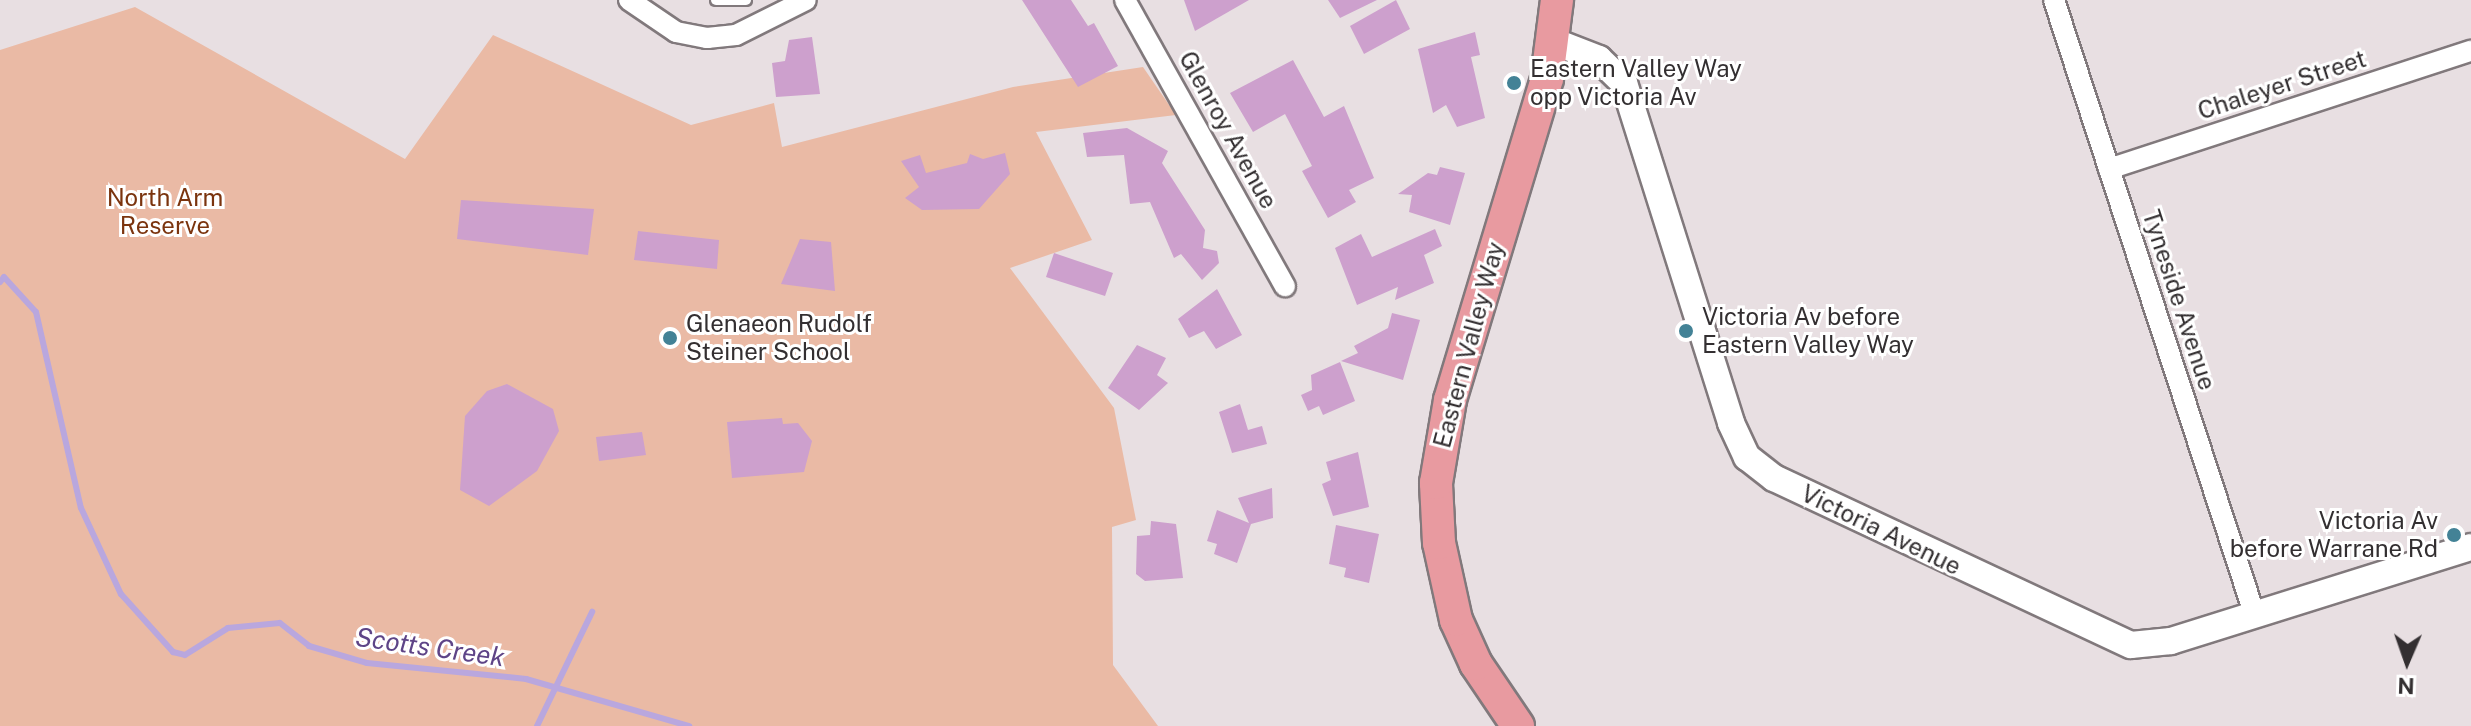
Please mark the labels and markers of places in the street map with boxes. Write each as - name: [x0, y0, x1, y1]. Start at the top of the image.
- place label: Eastern Valley Way opp Victoria Av: [1530, 55, 1743, 111]
- marker: Eastern Valley Way opp Victoria Av: [1505, 74, 1523, 92]
- place label: Victoria Av before Eastern Valley Way: [1702, 303, 1915, 359]
- place label: Glenaeon Rudolf Steiner School: [686, 310, 872, 366]
- marker: Victoria Av before Eastern Valley Way: [1677, 322, 1695, 340]
- marker: Glenaeon Rudolf Steiner School: [661, 329, 679, 347]
- place label: Victoria Av before Warrane Rd: [2229, 507, 2438, 563]
- marker: Victoria Av before Warrane Rd: [2445, 526, 2463, 544]

